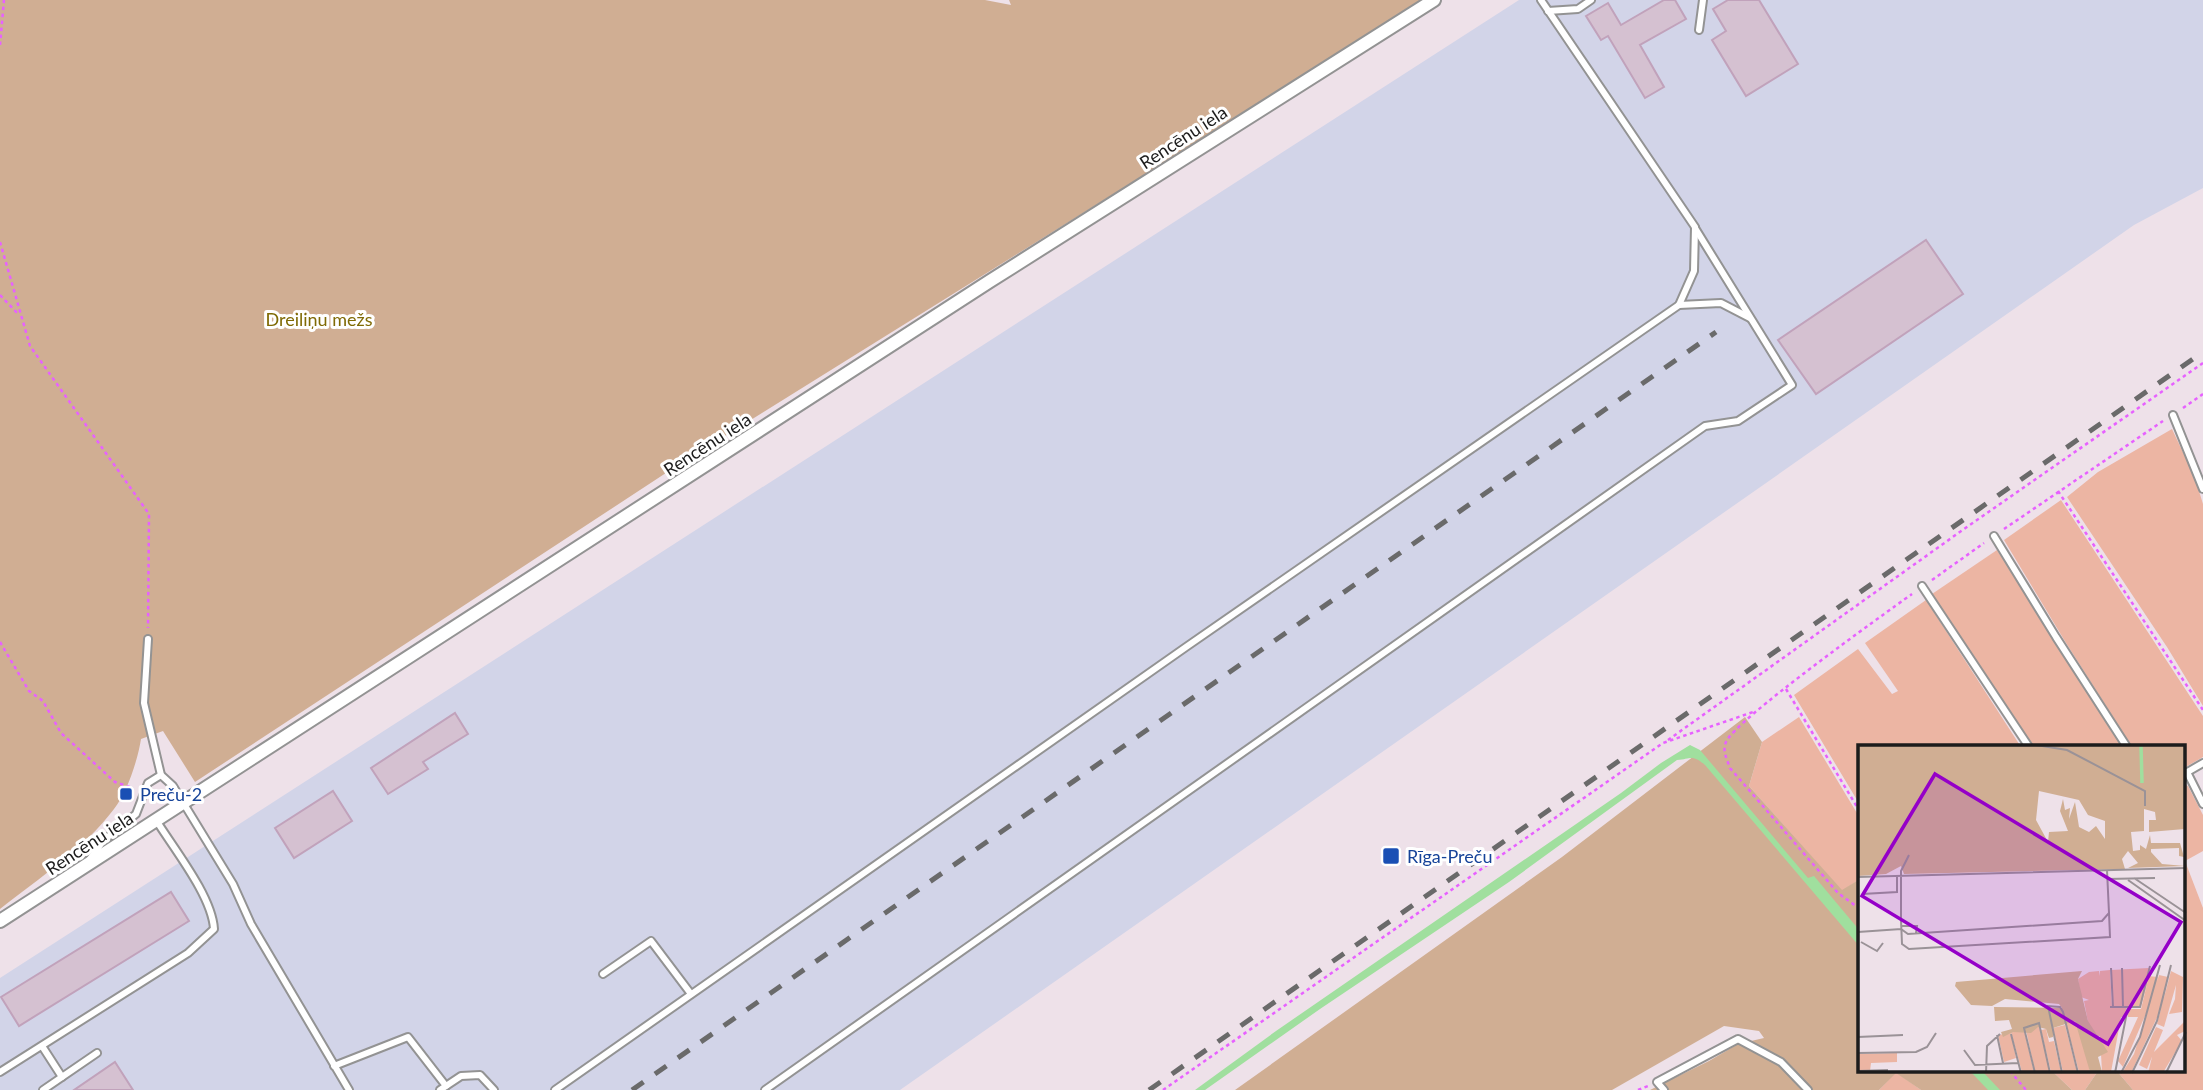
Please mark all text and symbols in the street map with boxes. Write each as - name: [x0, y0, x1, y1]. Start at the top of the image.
- street label: Rencēnu iela: [1135, 101, 1231, 173]
- park label: Dreiliņu mežs: [265, 308, 373, 330]
- street label: Rencēnu iela: [659, 408, 755, 480]
- inset map: [1858, 745, 2186, 1072]
- place label: Preču-2: [140, 783, 202, 805]
- marker: Preču-2: [118, 786, 134, 802]
- street label: Rencēnu iela: [41, 807, 137, 879]
- place label: Rīga-Preču: [1407, 845, 1492, 867]
- marker: Rīga-Preču: [1381, 846, 1401, 866]

